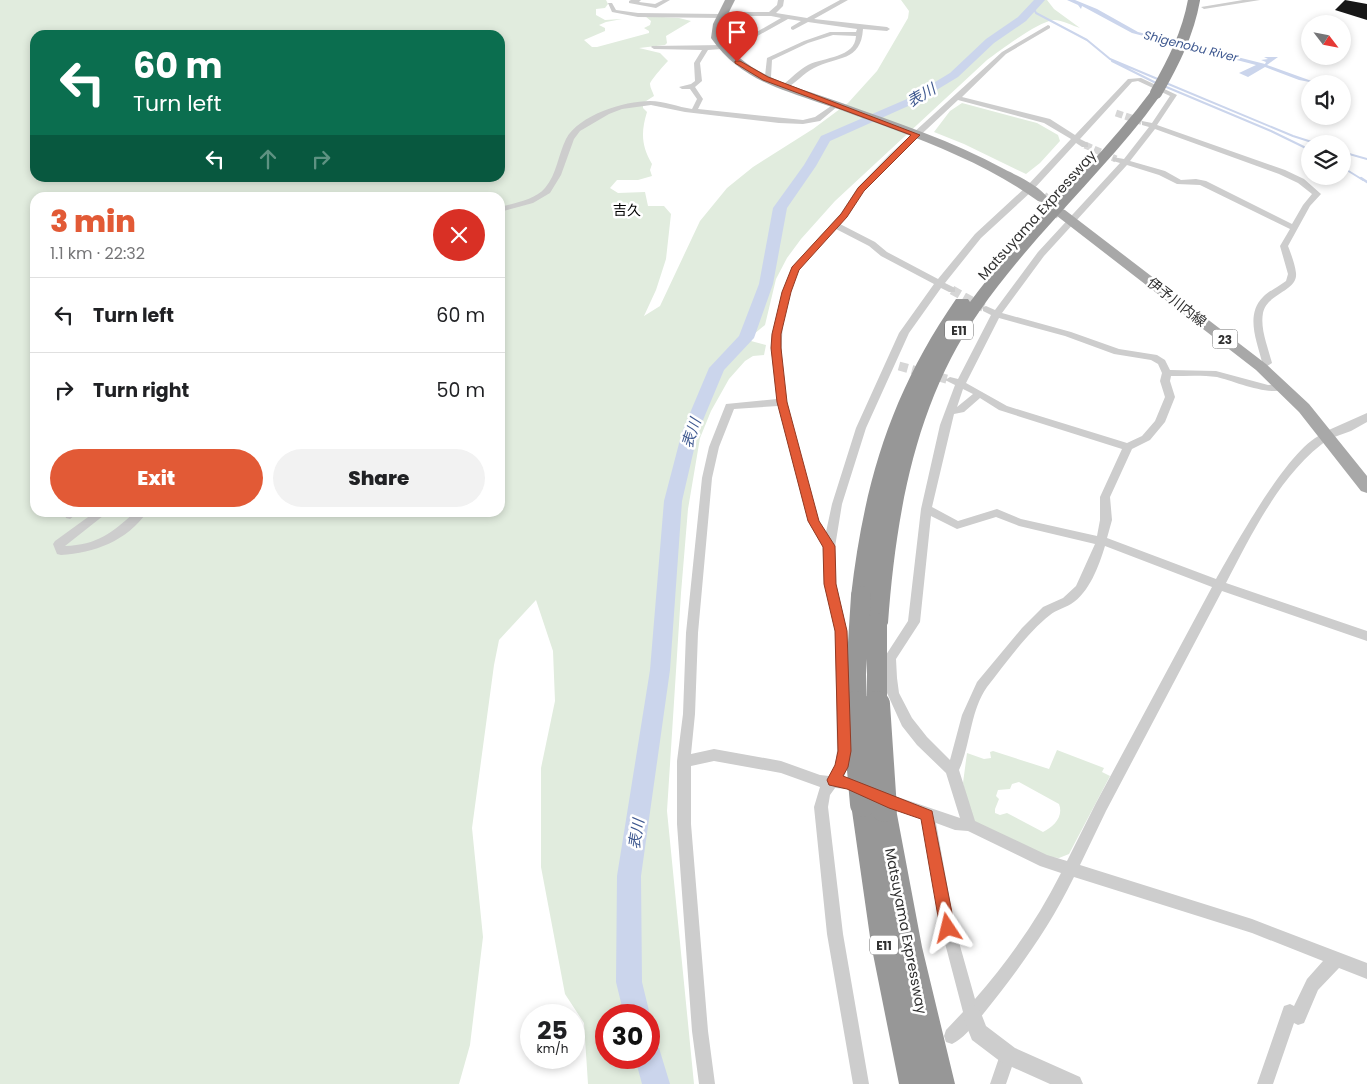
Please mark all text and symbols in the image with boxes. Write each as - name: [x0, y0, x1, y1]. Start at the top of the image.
- pin: [716, 11, 758, 62]
- north arrow: [1301, 15, 1351, 65]
- map controls: [1301, 15, 1351, 185]
- icon: arrive: [723, 18, 751, 46]
- water label: Shigenobu River: [1142, 26, 1241, 66]
- text: 60 m: [133, 41, 223, 90]
- icon: left: [50, 50, 115, 115]
- button: sound: [1301, 75, 1351, 125]
- water label: 表川: [903, 77, 941, 112]
- text: Turn left: [133, 88, 221, 119]
- button: layers: [1301, 135, 1351, 185]
- icon: left: [201, 145, 229, 173]
- icon: ahead: [254, 145, 282, 173]
- icon: right: [307, 145, 335, 173]
- street label: Matsuyama Expressway: [973, 146, 1101, 284]
- text: 3 min: [50, 200, 136, 243]
- district label: 吉久: [613, 200, 641, 220]
- button: close: [433, 209, 485, 261]
- text: 1.1 km · 22:32: [50, 242, 145, 265]
- street label: 伊予川内線: [1143, 273, 1211, 331]
- icon: left: [50, 301, 78, 329]
- text: Turn left: [93, 302, 174, 329]
- text: 60 m: [436, 302, 485, 329]
- road number: E11: [945, 320, 973, 340]
- road number: 23: [1212, 329, 1238, 348]
- icon: right: [50, 376, 78, 404]
- text: Turn right: [93, 377, 189, 404]
- text: 50 m: [436, 377, 485, 404]
- water label: 表川: [676, 414, 706, 451]
- button: Exit: [50, 449, 263, 507]
- button: Share: [273, 449, 485, 507]
- water label: 表川: [623, 816, 649, 850]
- street label: Matsuyama Expressway: [880, 846, 932, 1016]
- position arrow: [921, 901, 973, 953]
- road number: E11: [870, 936, 898, 954]
- speed limit sign: 30: [595, 1004, 660, 1069]
- text: 25: [537, 1013, 568, 1048]
- text: km/h: [537, 1040, 568, 1057]

